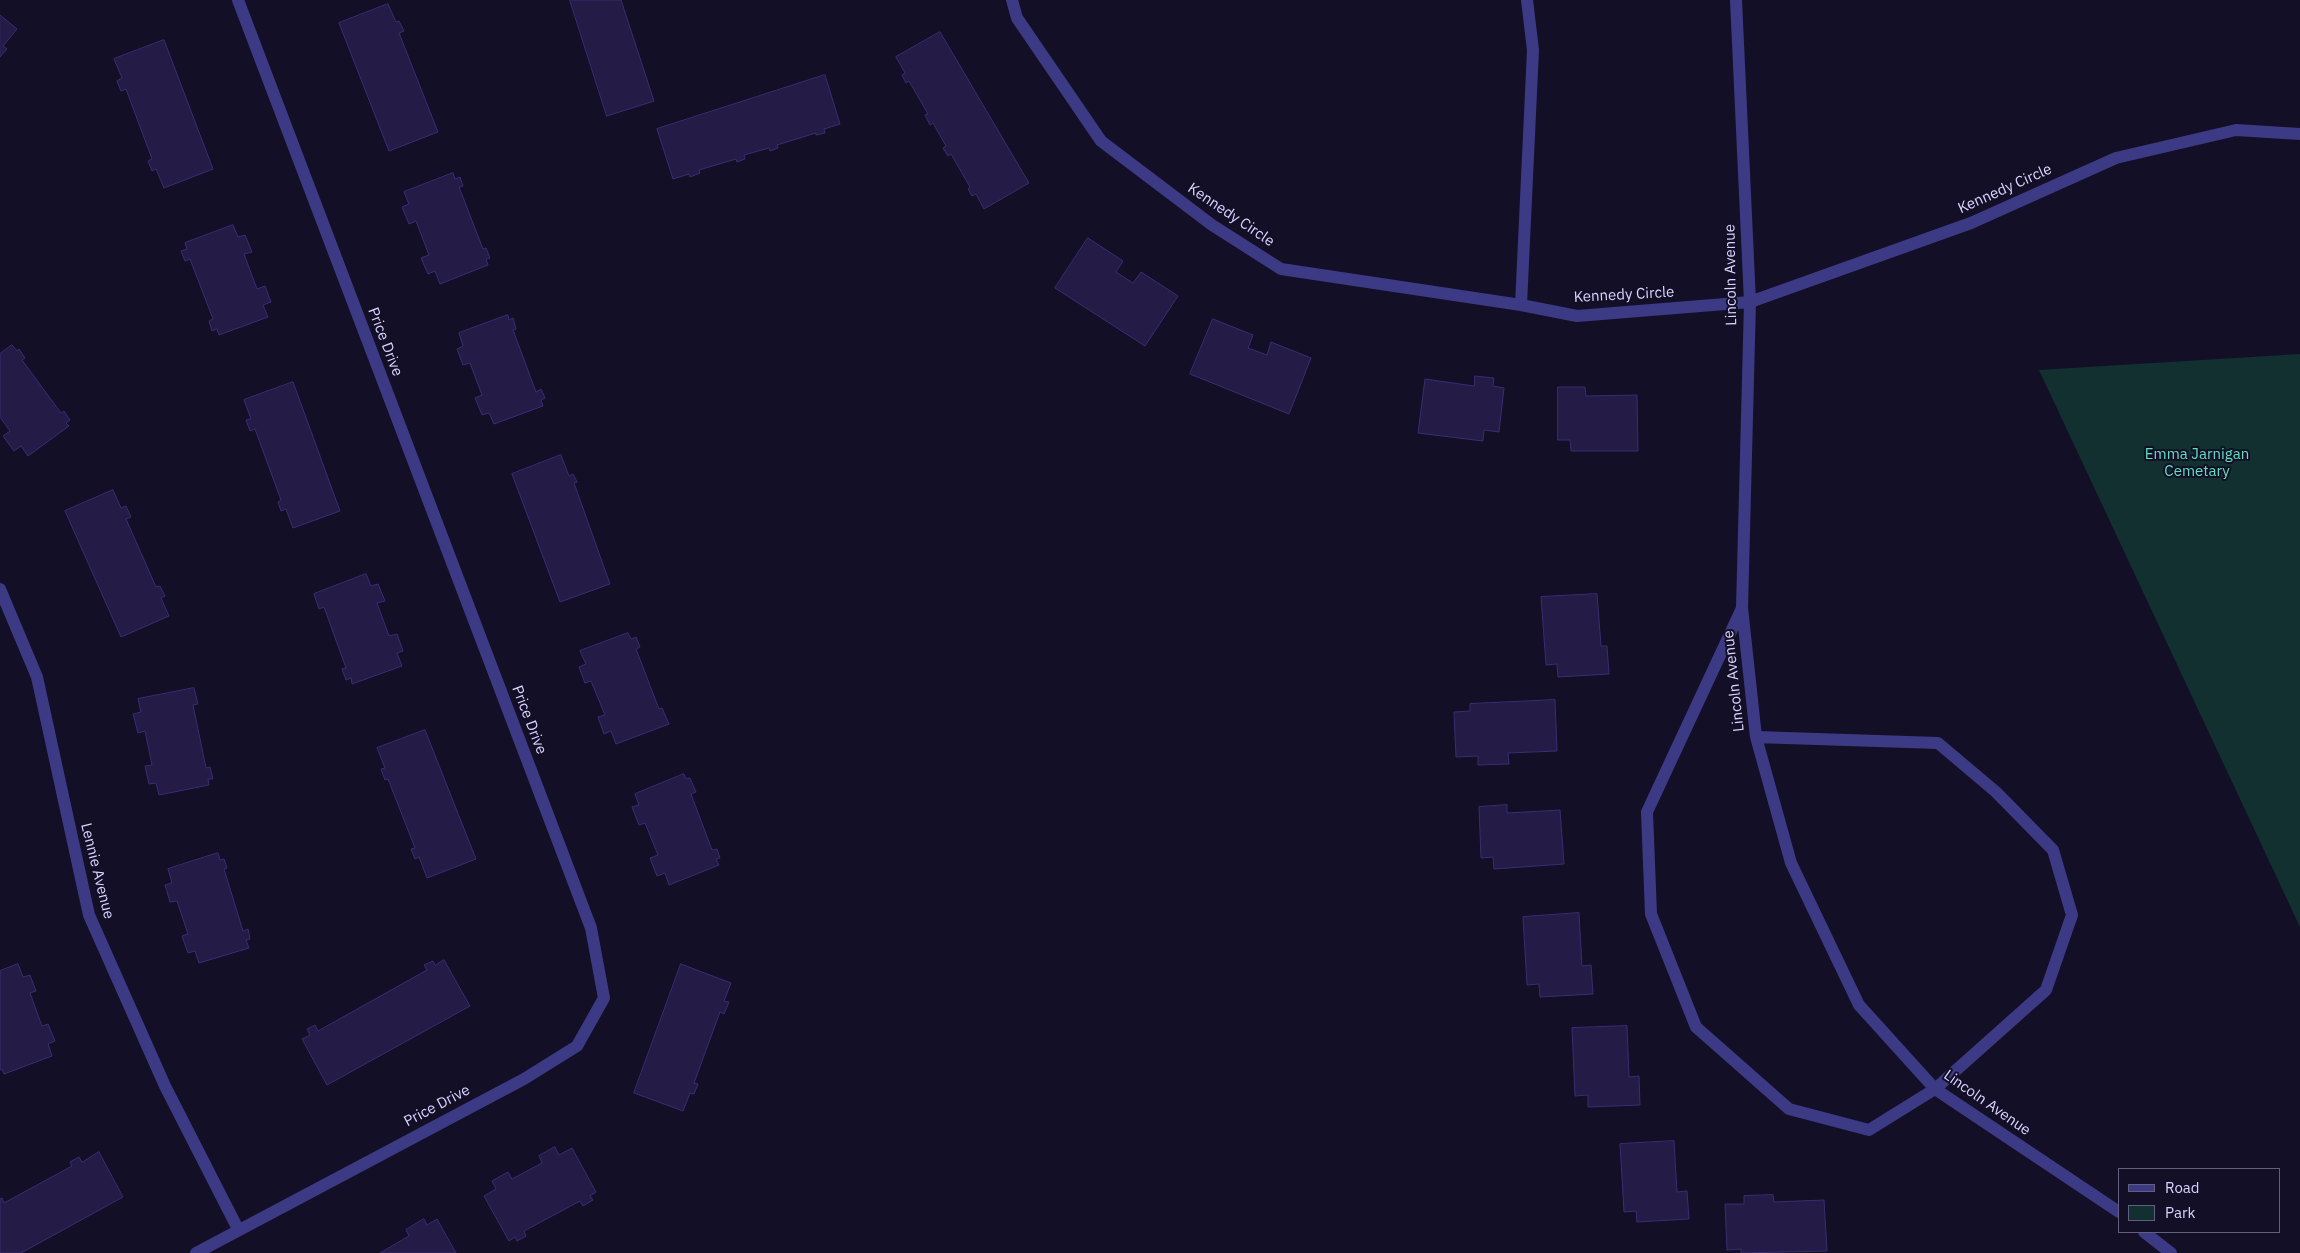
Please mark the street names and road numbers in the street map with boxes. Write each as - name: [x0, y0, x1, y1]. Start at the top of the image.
- street label: Kennedy Circle: [1955, 160, 2055, 218]
- street label: Kennedy Circle: [1184, 179, 1278, 251]
- street label: Lincoln Avenue: [1721, 224, 1741, 326]
- street label: Kennedy Circle: [1573, 283, 1675, 307]
- street label: Price Drive: [364, 305, 406, 379]
- street label: Lincoln Avenue: [1720, 629, 1748, 733]
- street label: Price Drive: [508, 683, 550, 757]
- street label: Lennie Avenue: [76, 821, 118, 921]
- street label: Lincoln Avenue: [1940, 1066, 2034, 1140]
- street label: Price Drive: [401, 1081, 473, 1131]

